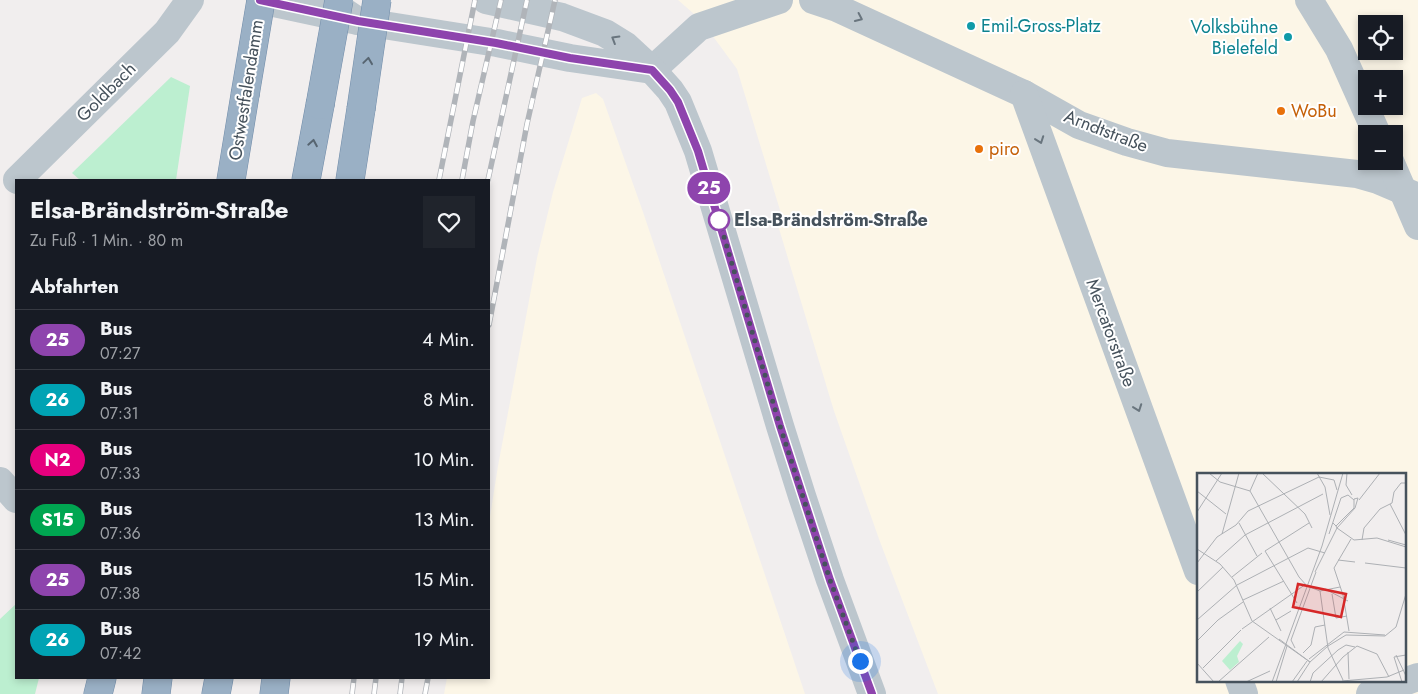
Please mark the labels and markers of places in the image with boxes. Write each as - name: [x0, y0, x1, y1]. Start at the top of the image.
- place label: Emil-Gross-Platz: [981, 13, 1101, 39]
- place label: Volksbühne Bielefeld: [1191, 14, 1278, 61]
- marker: Emil-Gross-Platz: [965, 20, 977, 32]
- marker: Volksbühne Bielefeld: [1282, 31, 1294, 43]
- place label: WoBu: [1291, 98, 1337, 124]
- marker: WoBu: [1275, 105, 1287, 117]
- place label: piro: [989, 136, 1020, 162]
- marker: piro: [973, 143, 985, 155]
- place label: Elsa-Brändström-Straße: [734, 207, 928, 233]
- marker: Elsa-Brändström-Straße: [708, 209, 730, 231]

